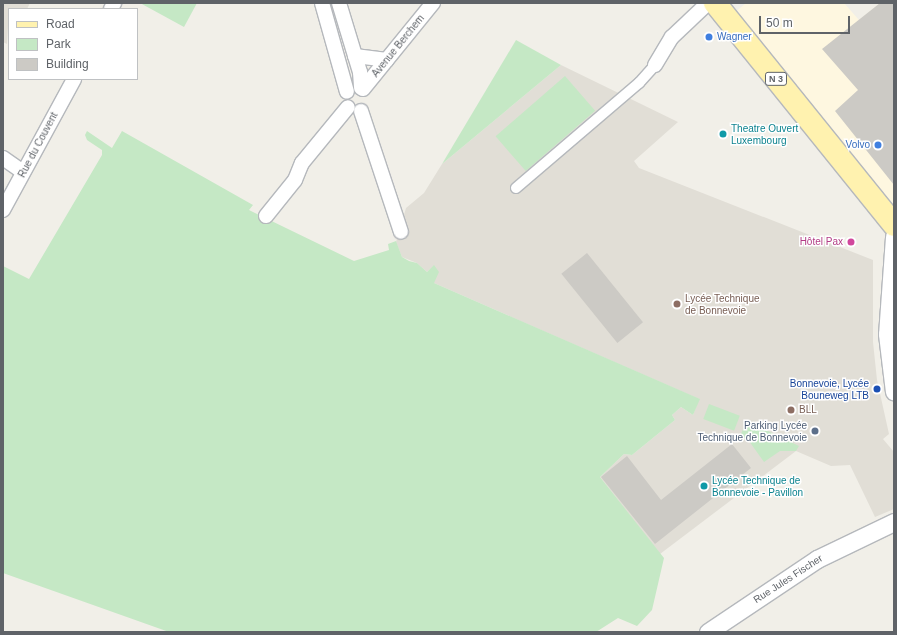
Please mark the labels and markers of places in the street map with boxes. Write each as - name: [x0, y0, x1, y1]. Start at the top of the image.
- place label: Wagner: [717, 31, 752, 43]
- marker: Wagner: [704, 32, 714, 42]
- place label: Theatre Ouvert Luxembourg: [731, 122, 798, 146]
- marker: Theatre Ouvert Luxembourg: [718, 129, 728, 139]
- place label: Volvo: [846, 139, 870, 151]
- marker: Volvo: [873, 140, 883, 150]
- place label: Hôtel Pax: [800, 236, 843, 248]
- marker: Hôtel Pax: [846, 237, 856, 247]
- place label: Lycée Technique de Bonnevoie: [685, 292, 760, 316]
- marker: Lycée Technique de Bonnevoie: [672, 299, 682, 309]
- place label: Bonnevoie, Lycée Bouneweg LTB: [790, 377, 869, 400]
- marker: Bonnevoie, Lycée Bouneweg LTB: [872, 384, 882, 394]
- place label: BLL: [799, 404, 817, 416]
- marker: BLL: [786, 405, 796, 415]
- place label: Parking Lycée Technique de Bonnevoie: [697, 419, 807, 442]
- marker: Parking Lycée Technique de Bonnevoie: [810, 426, 820, 436]
- place label: Lycée Technique de Bonnevoie - Pavillon: [712, 474, 803, 498]
- marker: Lycée Technique de Bonnevoie - Pavillon: [699, 481, 709, 491]

